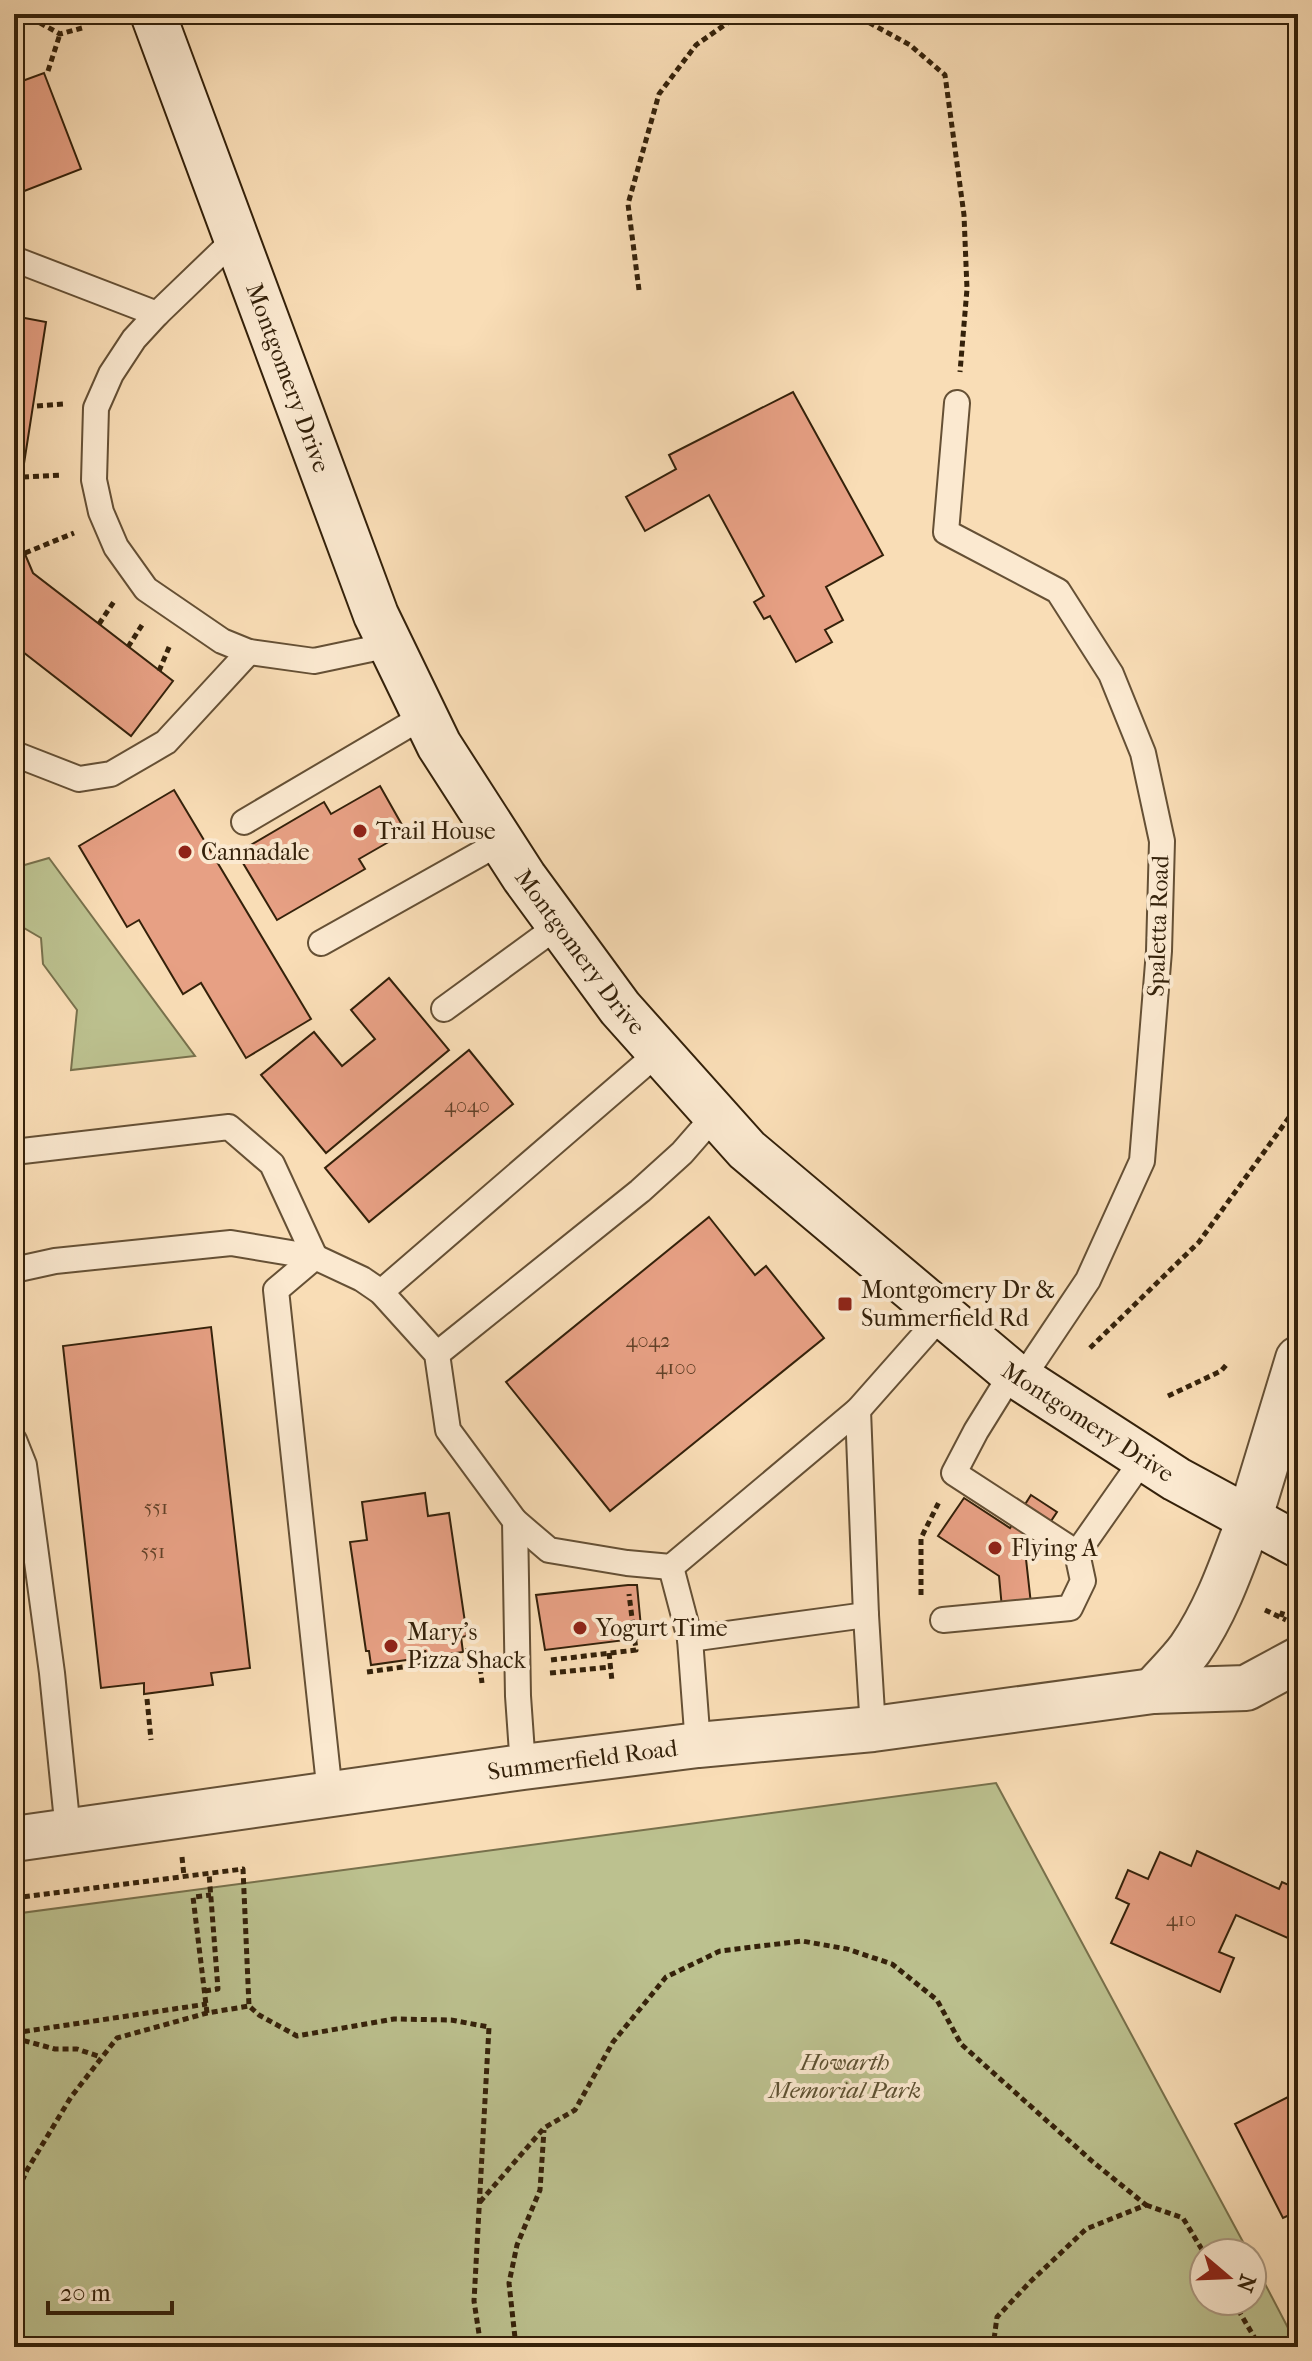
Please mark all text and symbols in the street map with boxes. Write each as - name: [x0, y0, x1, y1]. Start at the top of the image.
- street label: Montgomery Drive: [240, 279, 336, 476]
- place label: Trail House: [376, 817, 496, 845]
- marker: Trail House: [351, 822, 369, 840]
- place label: Cannadale: [201, 838, 310, 866]
- marker: Cannadale: [176, 843, 194, 861]
- street label: Spaletta Road: [1142, 854, 1174, 997]
- street label: Montgomery Drive: [509, 864, 651, 1040]
- house number: 4040: [444, 1094, 490, 1117]
- place label: Montgomery Dr & Summerfield Rd: [861, 1276, 1055, 1332]
- marker: Montgomery Dr & Summerfield Rd: [836, 1295, 854, 1313]
- house number: 4042: [626, 1329, 670, 1352]
- house number: 4100: [656, 1356, 696, 1379]
- street label: Montgomery Drive: [996, 1356, 1179, 1488]
- house number: 551: [144, 1496, 168, 1519]
- place label: Flying A: [1011, 1534, 1098, 1562]
- marker: Flying A: [986, 1539, 1004, 1557]
- house number: 551: [141, 1540, 165, 1563]
- place label: Yogurt Time: [595, 1614, 728, 1642]
- place label: Mary's Pizza Shack: [407, 1618, 527, 1674]
- marker: Yogurt Time: [571, 1619, 589, 1637]
- marker: Mary's Pizza Shack: [382, 1637, 400, 1655]
- street label: Summerfield Road: [486, 1734, 680, 1786]
- house number: 410: [1166, 1908, 1196, 1931]
- park label: Howarth Memorial Park: [767, 2048, 921, 2104]
- north arrow: [1188, 2237, 1268, 2317]
- scale bar: [48, 2265, 172, 2315]
- text: N: [1231, 2271, 1261, 2296]
- text: 20 m: [60, 2279, 111, 2307]

